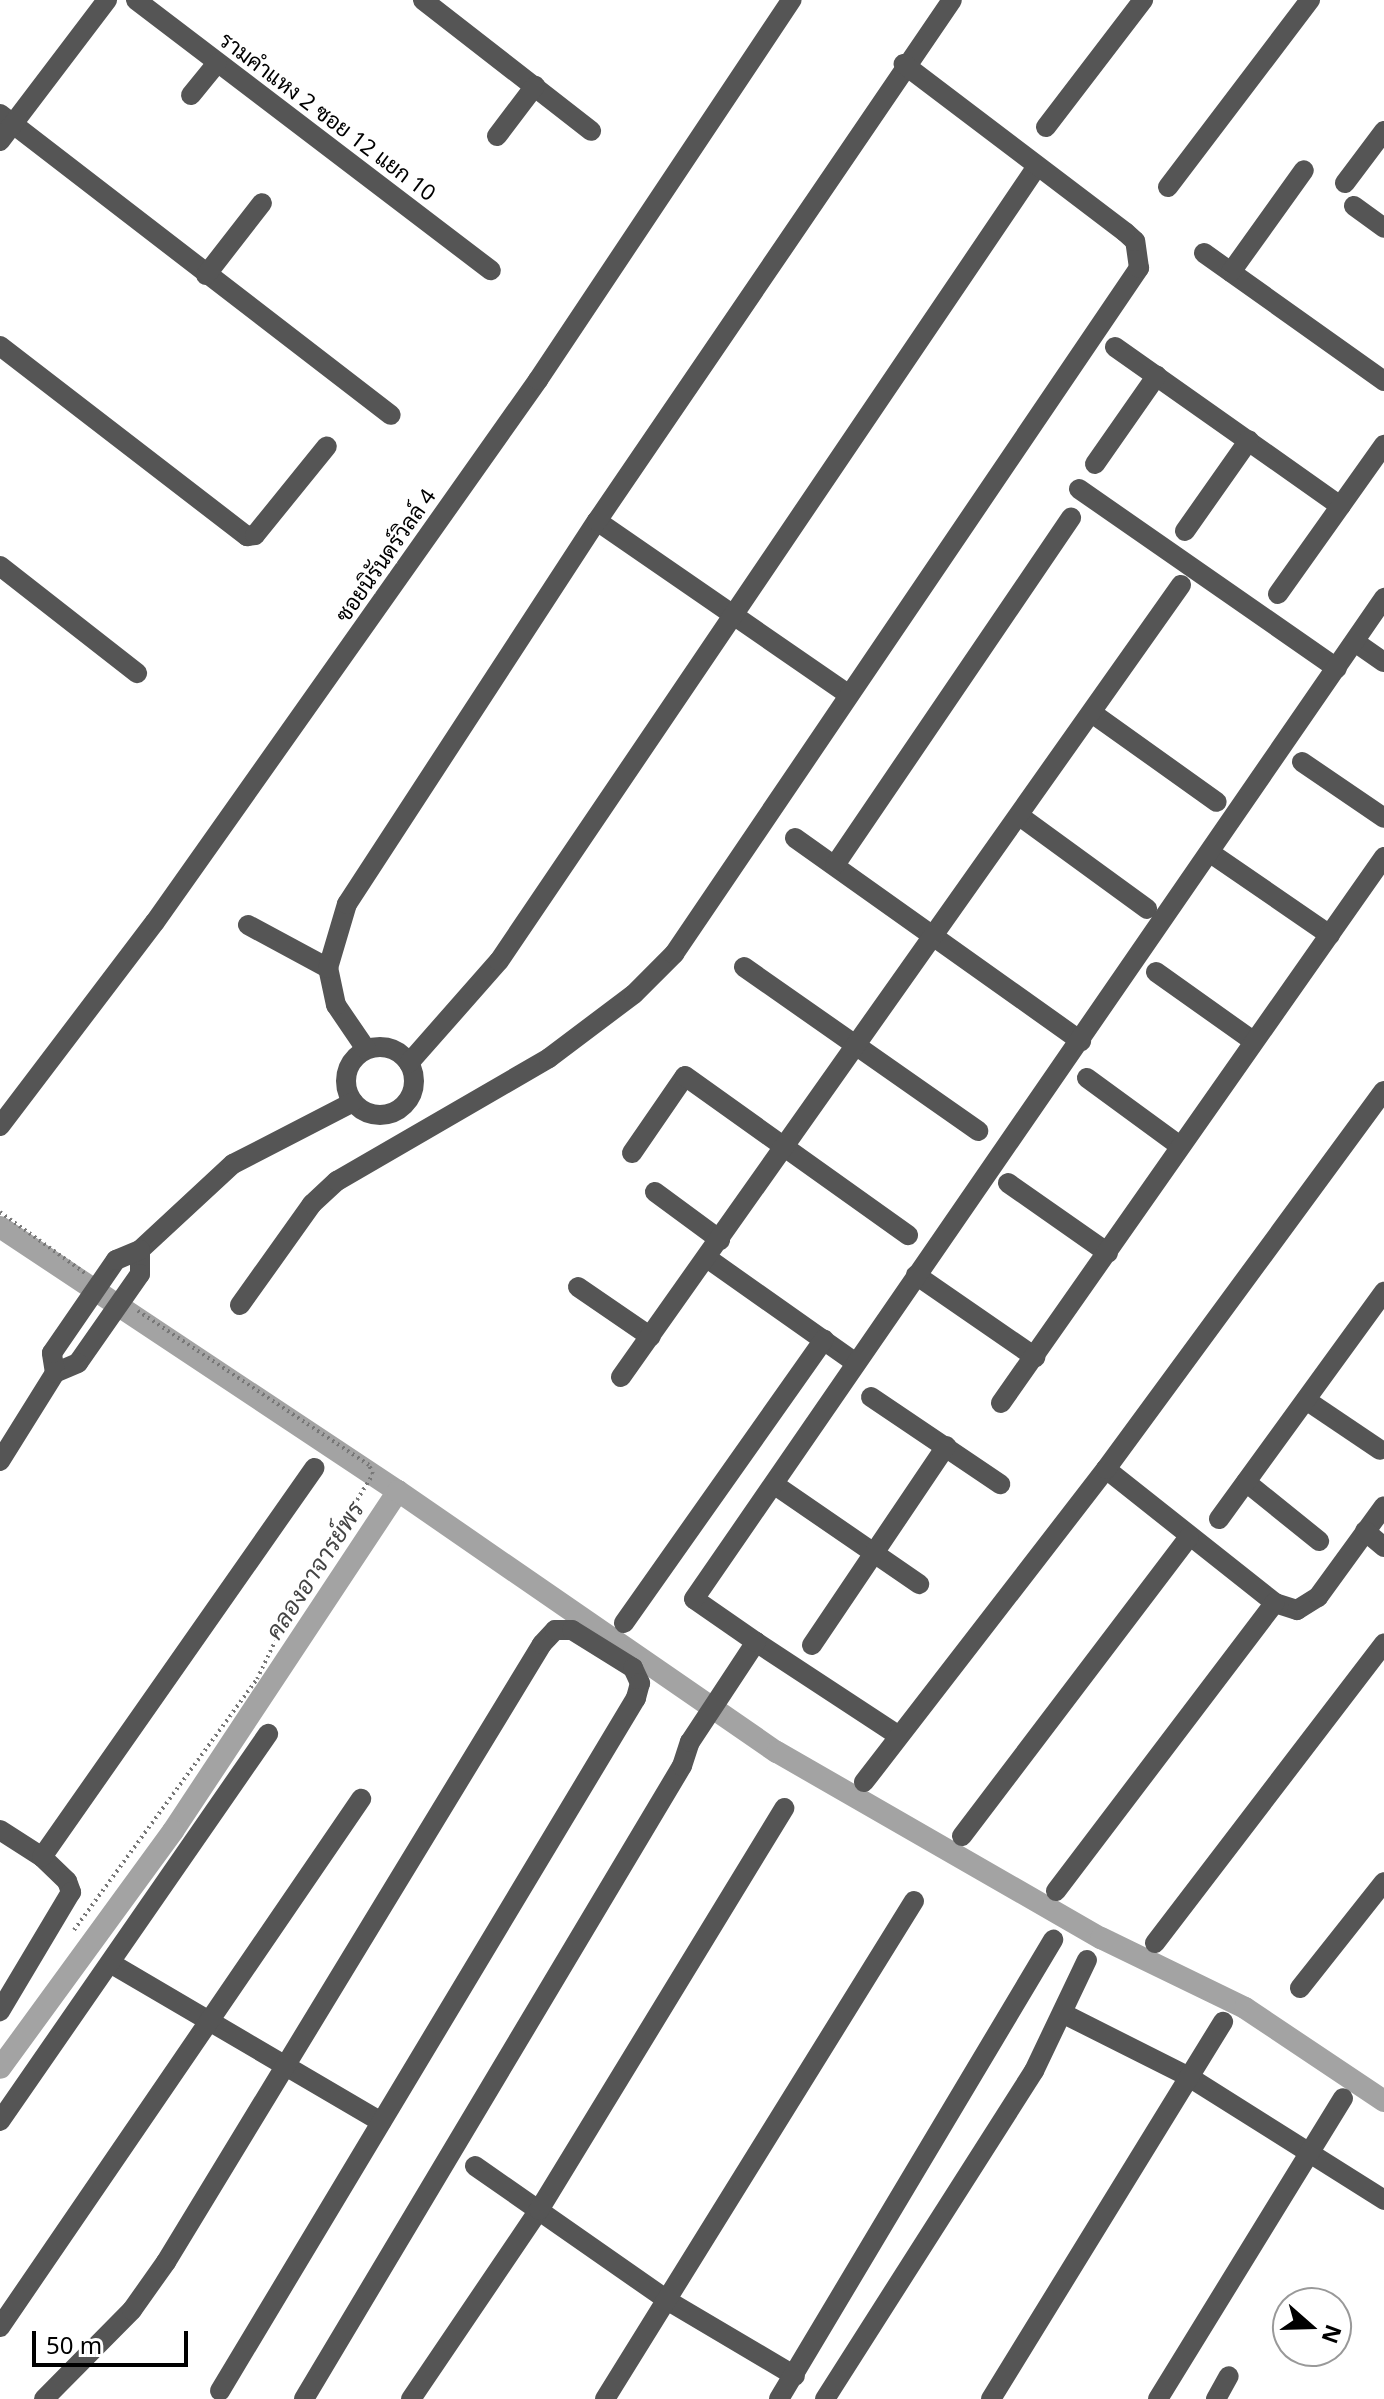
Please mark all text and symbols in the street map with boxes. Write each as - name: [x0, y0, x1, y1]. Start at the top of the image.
- street label: รามคำแหง 2 ซอย 12 แยก 10: [215, 26, 441, 206]
- street label: ซอยนิรันดร์วิลล์ 4: [329, 483, 441, 627]
- water label: คลองอาจารย์พร: [259, 1496, 369, 1644]
- north arrow: [1272, 2287, 1352, 2367]
- scale bar: [36, 2315, 192, 2365]
- text: N: [1316, 2321, 1350, 2348]
- text: 50 m: [46, 2328, 102, 2361]

